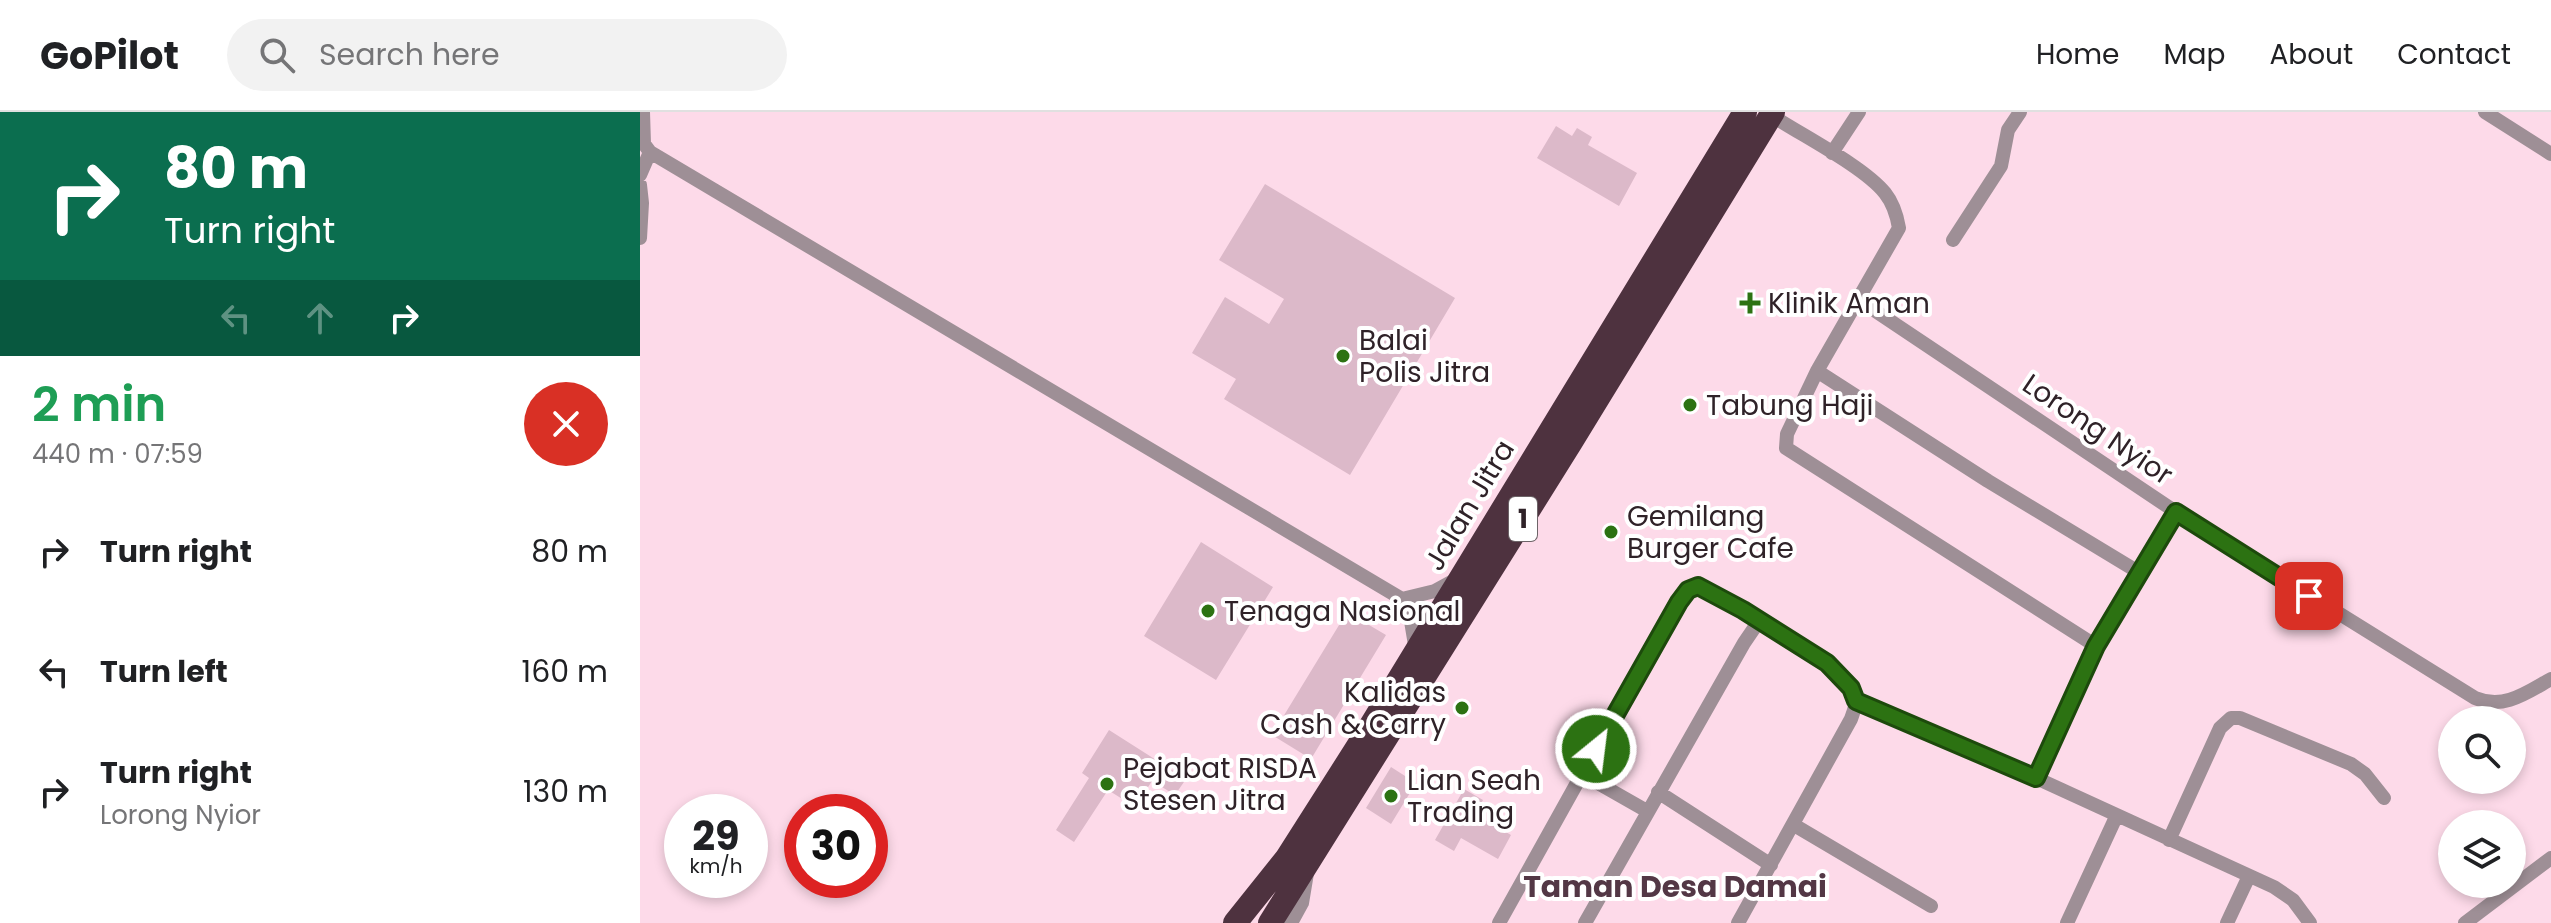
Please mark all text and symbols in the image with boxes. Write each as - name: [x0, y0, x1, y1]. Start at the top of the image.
- search box: [227, 19, 787, 91]
- text: GoPilot: [40, 29, 179, 82]
- icon: search: [255, 33, 299, 77]
- text: Search here: [319, 33, 500, 76]
- text: Home: [2036, 35, 2119, 74]
- text: Map: [2163, 35, 2225, 74]
- text: About: [2269, 35, 2353, 74]
- text: Contact: [2397, 35, 2511, 74]
- text: 80 m: [164, 129, 308, 208]
- icon: right: [32, 144, 136, 248]
- text: Turn right: [164, 205, 335, 256]
- place label: Klinik Aman: [1768, 284, 1930, 323]
- marker: Klinik Aman: [1739, 292, 1761, 314]
- icon: left: [214, 296, 258, 340]
- icon: ahead: [298, 296, 342, 340]
- icon: right: [382, 296, 426, 340]
- place label: Balai Polis Jitra: [1359, 321, 1490, 392]
- marker: Balai Polis Jitra: [1334, 347, 1352, 365]
- street label: Lorong Nyior: [2015, 365, 2181, 494]
- text: 2 min: [32, 371, 166, 438]
- button: close: [524, 382, 608, 466]
- place label: Tabung Haji: [1706, 386, 1873, 425]
- marker: Tabung Haji: [1681, 396, 1699, 414]
- street label: Jalan Jitra: [1415, 433, 1524, 578]
- text: 440 m · 07:59: [32, 436, 203, 472]
- road number: 1: [1509, 497, 1537, 541]
- place label: Gemilang Burger Cafe: [1627, 497, 1794, 568]
- marker: Gemilang Burger Cafe: [1602, 523, 1620, 541]
- icon: right: [32, 530, 76, 574]
- text: Turn right: [100, 530, 252, 573]
- text: 80 m: [531, 530, 608, 573]
- pin: [2275, 562, 2343, 630]
- icon: arrive: [2287, 574, 2331, 618]
- place label: Tenaga Nasional: [1224, 592, 1460, 631]
- marker: Tenaga Nasional: [1199, 602, 1217, 620]
- icon: left: [32, 650, 76, 694]
- text: Turn left: [100, 650, 228, 693]
- text: 160 m: [522, 650, 608, 693]
- place label: Kalidas Cash & Carry: [1260, 673, 1446, 744]
- marker: Kalidas Cash & Carry: [1453, 699, 1471, 717]
- map controls: [2438, 706, 2526, 898]
- button: search: [2438, 706, 2526, 794]
- position arrow: [1554, 707, 1638, 791]
- place label: Pejabat RISDA Stesen Jitra: [1123, 749, 1317, 820]
- text: Turn right: [100, 751, 252, 794]
- place label: Lian Seah Trading: [1407, 761, 1541, 832]
- icon: right: [32, 770, 76, 814]
- text: 130 m: [523, 770, 608, 813]
- marker: Pejabat RISDA Stesen Jitra: [1098, 775, 1116, 793]
- marker: Lian Seah Trading: [1382, 787, 1400, 805]
- speed limit sign: 30: [784, 794, 888, 898]
- text: Lorong Nyior: [100, 797, 261, 833]
- text: 29: [692, 808, 740, 864]
- button: layers: [2438, 810, 2526, 898]
- text: km/h: [689, 852, 743, 880]
- district label: Taman Desa Damai: [1523, 865, 1827, 908]

